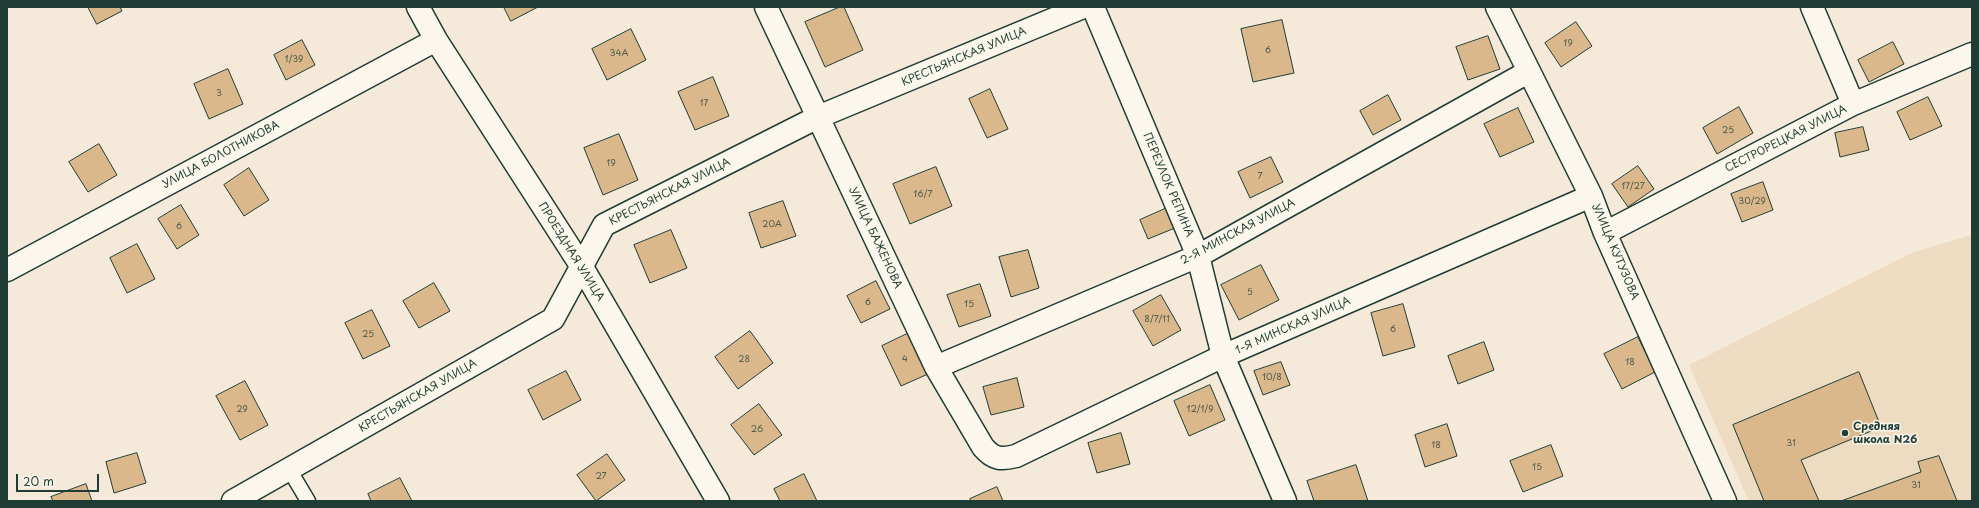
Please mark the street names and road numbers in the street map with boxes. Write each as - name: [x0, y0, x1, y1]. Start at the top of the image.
- street label: КРЕСТЬЯНСКАЯ УЛИЦА: [900, 25, 1028, 89]
- street label: СЕСТРОРЕЦКАЯ УЛИЦА: [1723, 102, 1849, 176]
- street label: УЛИЦА БОЛОТНИКОВА: [160, 118, 282, 192]
- street label: ПЕРЕУЛОК РЕПИНА: [1140, 131, 1196, 239]
- street label: КРЕСТЬЯНСКАЯ УЛИЦА: [607, 156, 733, 228]
- street label: УЛИЦА БАЖЕНОВА: [846, 185, 904, 291]
- street label: 2-Я МИНСКАЯ УЛИЦА: [1179, 196, 1297, 268]
- street label: ПРОЕЗДНАЯ УЛИЦА: [535, 200, 607, 304]
- street label: УЛИЦА КУТУЗОВА: [1589, 202, 1641, 302]
- street label: 1-Я МИНСКАЯ УЛИЦА: [1233, 295, 1353, 357]
- street label: КРЕСТЬЯНСКАЯ УЛИЦА: [357, 357, 479, 435]

